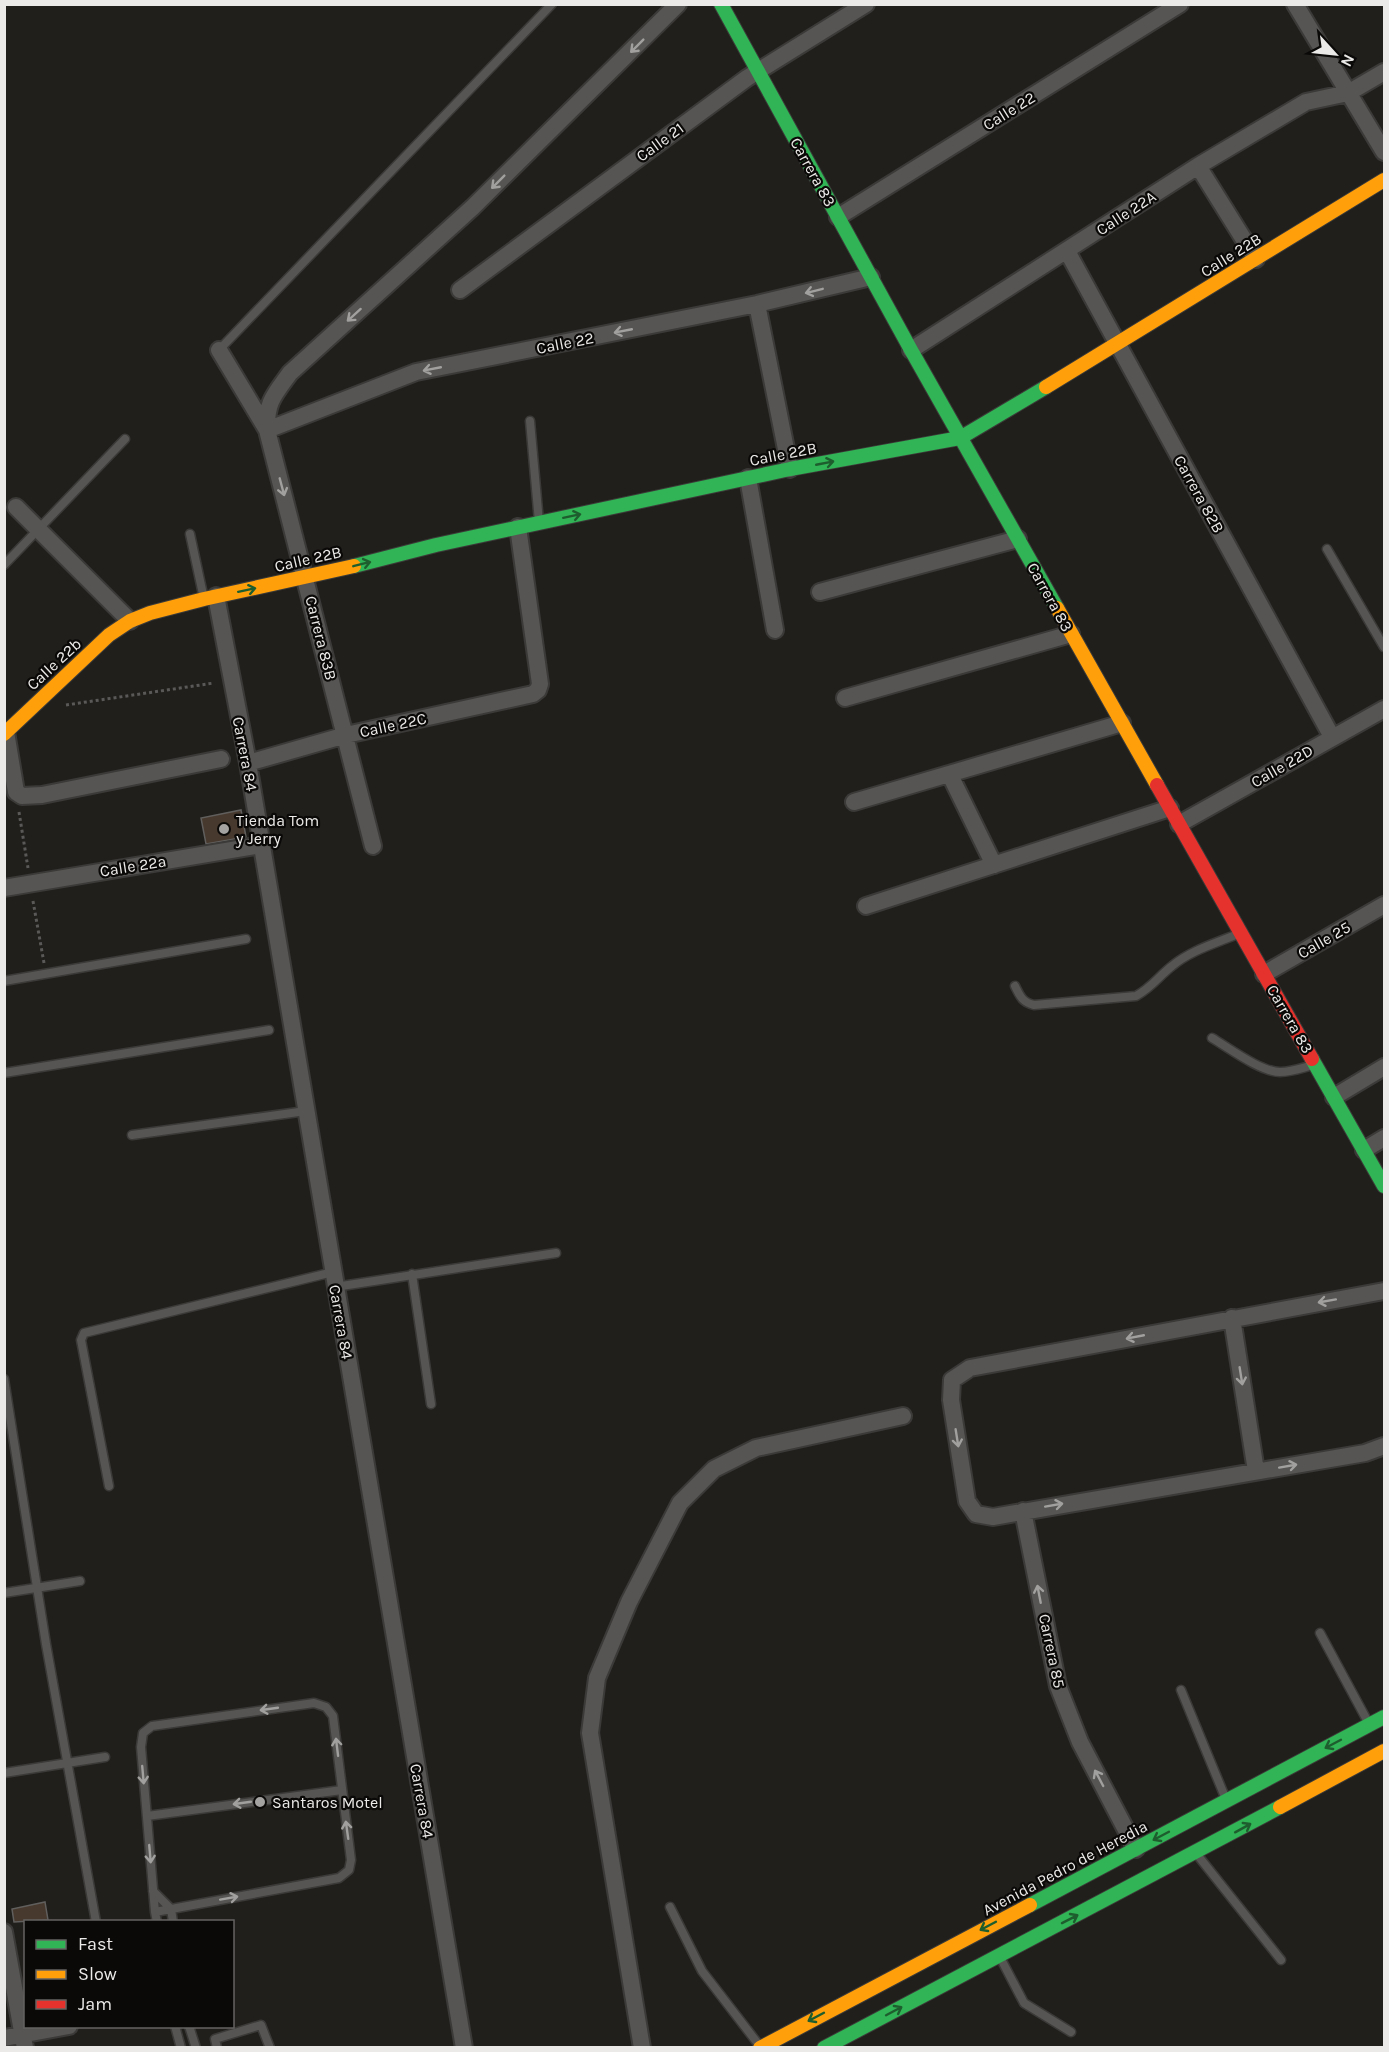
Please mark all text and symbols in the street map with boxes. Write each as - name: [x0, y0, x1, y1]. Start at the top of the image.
- north arrow: [1305, 24, 1365, 84]
- one-way arrow: [629, 38, 644, 53]
- text: N: [1337, 51, 1359, 70]
- street label: Calle 22: [979, 88, 1039, 134]
- street label: Calle 21: [633, 118, 687, 166]
- street label: Carrera 83: [786, 134, 840, 210]
- one-way arrow: [490, 175, 505, 190]
- street label: Calle 22A: [1093, 187, 1159, 239]
- street label: Calle 22B: [1197, 229, 1265, 281]
- one-way arrow: [805, 285, 824, 297]
- one-way arrow: [347, 308, 362, 322]
- one-way arrow: [614, 326, 633, 337]
- street label: Calle 22: [535, 328, 595, 358]
- one-way arrow: [423, 364, 442, 375]
- street label: Calle 22B: [748, 438, 818, 470]
- street label: Carrera 82B: [1170, 452, 1228, 536]
- one-way arrow: [815, 457, 834, 468]
- one-way arrow: [276, 477, 288, 496]
- one-way arrow: [562, 510, 582, 521]
- street label: Calle 22B: [273, 542, 343, 576]
- one-way arrow: [352, 557, 371, 569]
- street label: Carrera 83: [1023, 559, 1077, 635]
- one-way arrow: [237, 584, 256, 595]
- street label: Carrera 83B: [301, 594, 341, 682]
- street label: Calle 22b: [23, 634, 85, 694]
- street label: Calle 22C: [358, 709, 428, 741]
- street label: Carrera 84: [228, 715, 262, 793]
- street label: Calle 22D: [1248, 741, 1316, 791]
- place label: Tienda Tom y Jerry: [235, 811, 319, 848]
- marker: Tienda Tom y Jerry: [217, 822, 231, 836]
- street label: Calle 22a: [98, 851, 168, 881]
- street label: Calle 25: [1294, 917, 1354, 963]
- street label: Carrera 83: [1263, 981, 1317, 1057]
- street label: Carrera 84: [325, 1283, 357, 1361]
- one-way arrow: [1318, 1296, 1337, 1307]
- one-way arrow: [1126, 1332, 1145, 1343]
- one-way arrow: [1236, 1365, 1247, 1385]
- one-way arrow: [951, 1428, 962, 1447]
- one-way arrow: [1278, 1460, 1297, 1471]
- one-way arrow: [1044, 1500, 1064, 1511]
- one-way arrow: [1033, 1585, 1044, 1604]
- street label: Carrera 85: [1035, 1612, 1069, 1690]
- one-way arrow: [260, 1704, 280, 1715]
- one-way arrow: [331, 1738, 342, 1758]
- one-way arrow: [1325, 1738, 1342, 1750]
- street label: Carrera 84: [406, 1762, 438, 1840]
- one-way arrow: [138, 1764, 149, 1784]
- one-way arrow: [1093, 1770, 1104, 1788]
- place label: Santaros Motel: [272, 1793, 383, 1812]
- marker: Santaros Motel: [253, 1795, 267, 1809]
- one-way arrow: [233, 1798, 252, 1809]
- street label: Avenida Pedro de Heredia: [979, 1816, 1151, 1920]
- one-way arrow: [342, 1821, 353, 1840]
- one-way arrow: [1234, 1822, 1251, 1834]
- one-way arrow: [1152, 1831, 1170, 1842]
- one-way arrow: [145, 1843, 156, 1863]
- one-way arrow: [218, 1892, 238, 1903]
- one-way arrow: [1061, 1913, 1079, 1924]
- legend: [24, 1920, 234, 2028]
- one-way arrow: [979, 1921, 997, 1933]
- text: Fast: [78, 1933, 113, 1955]
- text: Slow: [78, 1963, 117, 1985]
- text: Jam: [78, 1993, 112, 2015]
- one-way arrow: [885, 2004, 903, 2016]
- one-way arrow: [807, 2012, 825, 2023]

